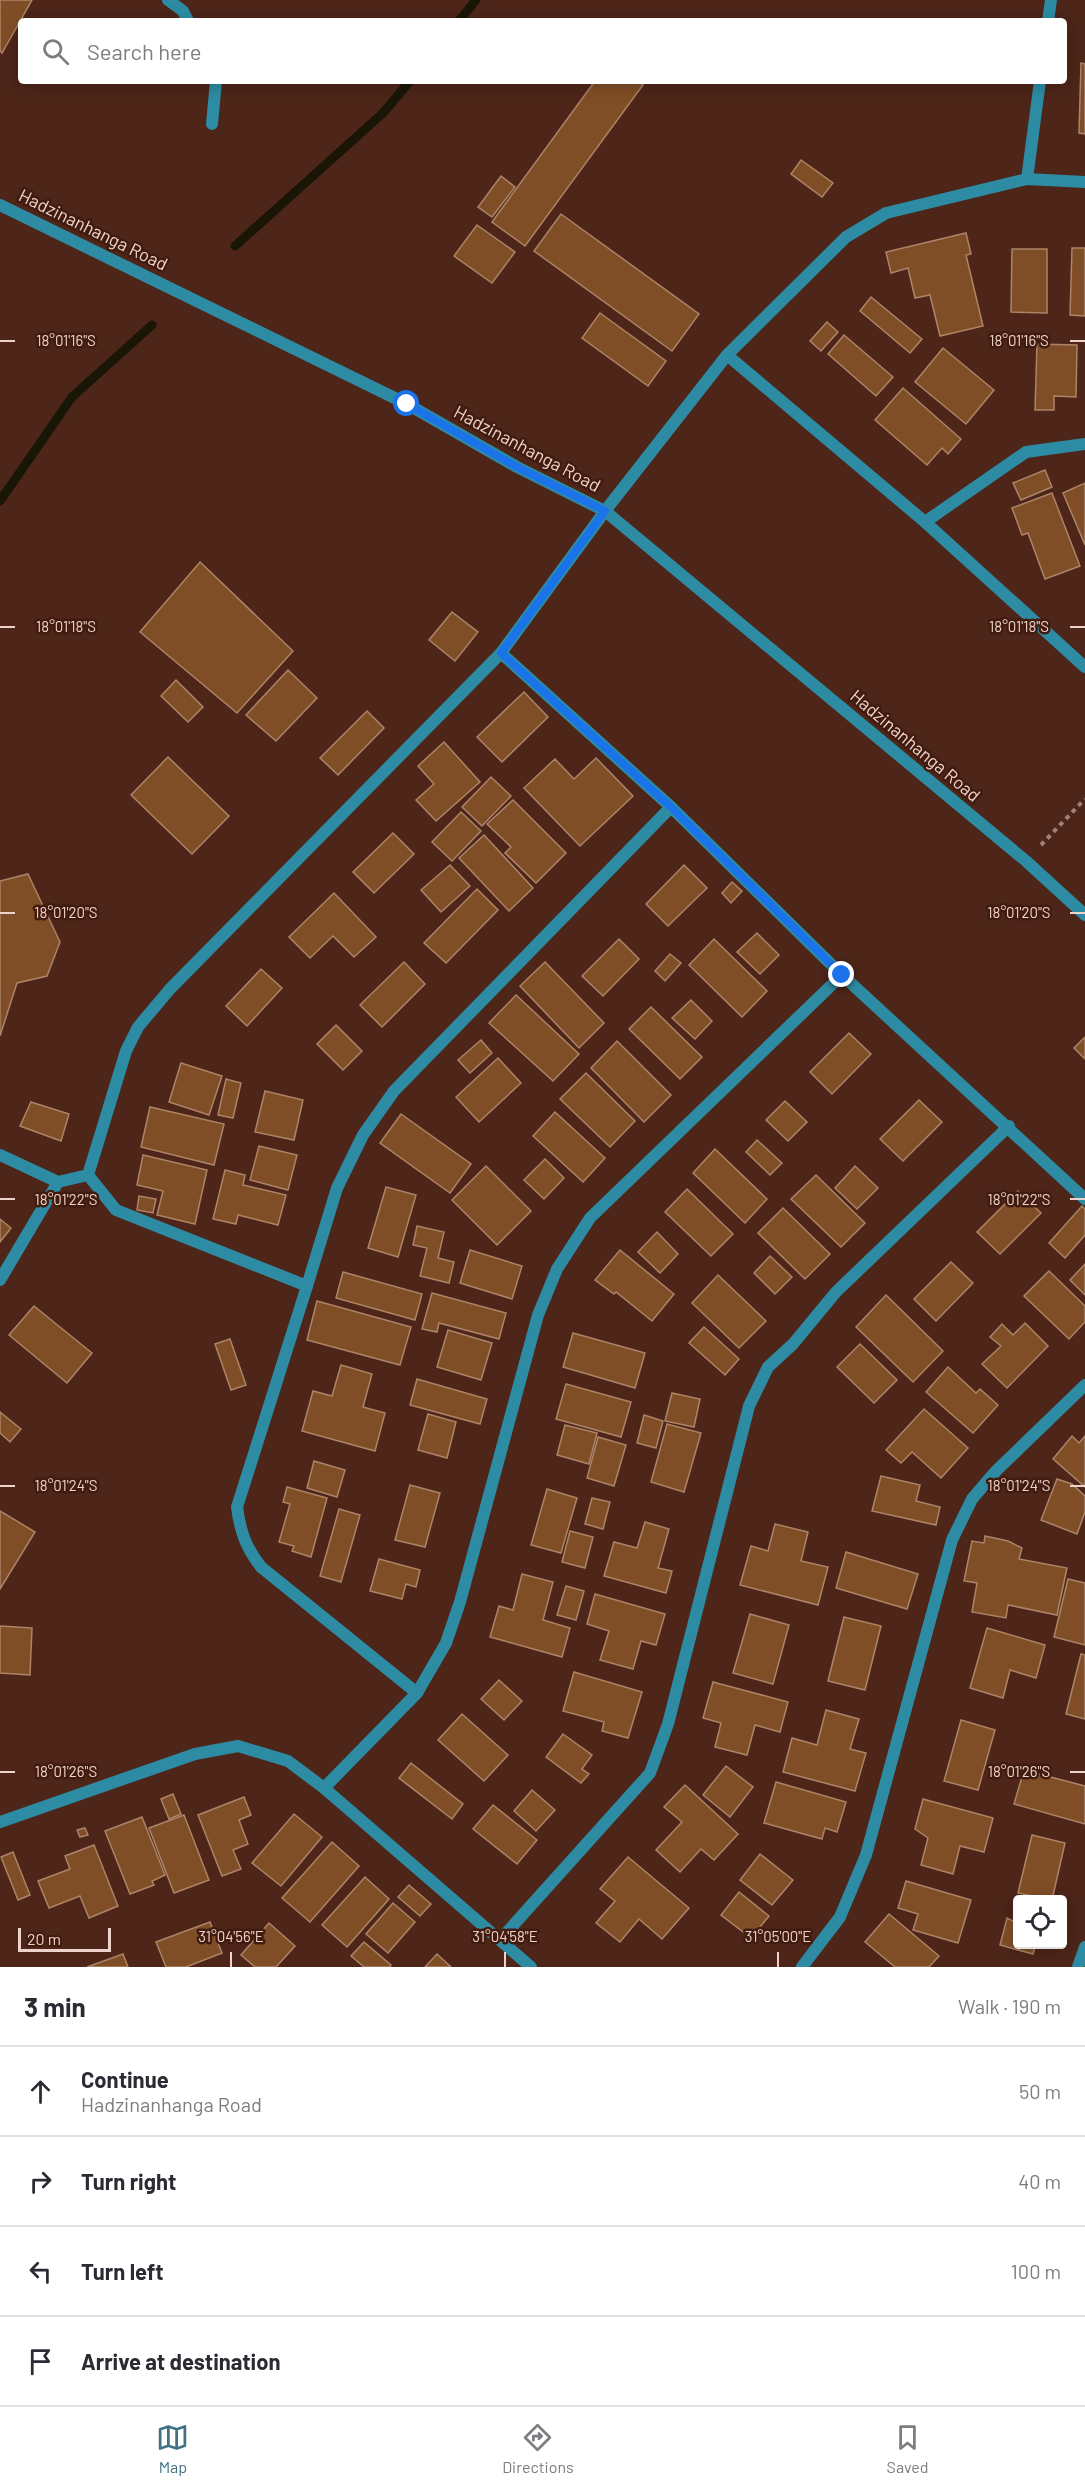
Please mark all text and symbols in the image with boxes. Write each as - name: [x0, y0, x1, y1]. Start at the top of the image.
- search box: [18, 18, 1067, 84]
- icon: search: [39, 35, 72, 68]
- text: Search here: [87, 38, 201, 64]
- street label: Hadzinanhanga Road: [15, 184, 171, 275]
- text: 18°01'16"S: [36, 331, 96, 349]
- text: 18°01'16"S: [989, 331, 1049, 349]
- route start: [393, 390, 419, 416]
- street label: Hadzinanhanga Road: [450, 400, 605, 496]
- text: 18°01'18"S: [36, 617, 96, 635]
- text: 18°01'18"S: [989, 617, 1049, 635]
- street label: Hadzinanhanga Road: [846, 684, 985, 806]
- text: 18°01'20"S: [34, 903, 98, 921]
- text: 18°01'20"S: [987, 903, 1051, 921]
- route end: [828, 961, 854, 987]
- text: 18°01'22"S: [35, 1190, 97, 1208]
- text: 18°01'22"S: [988, 1190, 1050, 1208]
- text: 18°01'24"S: [35, 1476, 97, 1494]
- text: 18°01'24"S: [988, 1476, 1050, 1494]
- text: 18°01'26"S: [35, 1762, 97, 1780]
- text: 18°01'26"S: [988, 1762, 1050, 1780]
- map controls: [1013, 1895, 1067, 1949]
- button: locate: [1013, 1895, 1067, 1949]
- scale bar: [18, 1925, 111, 1952]
- text: 31°04'56"E: [198, 1927, 264, 1945]
- text: 31°04'58"E: [472, 1927, 538, 1945]
- text: 31°05'00"E: [745, 1927, 811, 1945]
- text: 20 m: [27, 1929, 61, 1948]
- text: 3 min: [24, 1991, 86, 2022]
- text: Walk · 190 m: [958, 1994, 1061, 2018]
- text: Continue: [81, 2066, 169, 2092]
- icon: ahead: [24, 2075, 57, 2108]
- text: 50 m: [1019, 2079, 1061, 2103]
- text: Hadzinanhanga Road: [81, 2092, 262, 2116]
- icon: right: [24, 2165, 57, 2198]
- text: Turn right: [81, 2168, 176, 2194]
- text: 40 m: [1018, 2169, 1061, 2193]
- icon: left: [24, 2255, 57, 2288]
- text: Turn left: [81, 2258, 164, 2284]
- text: 100 m: [1011, 2259, 1061, 2283]
- icon: arrive: [24, 2345, 57, 2378]
- text: Arrive at destination: [81, 2348, 280, 2374]
- tab: Map: [156, 2421, 189, 2476]
- tab: Directions: [502, 2421, 574, 2476]
- tab: Saved: [887, 2421, 929, 2476]

